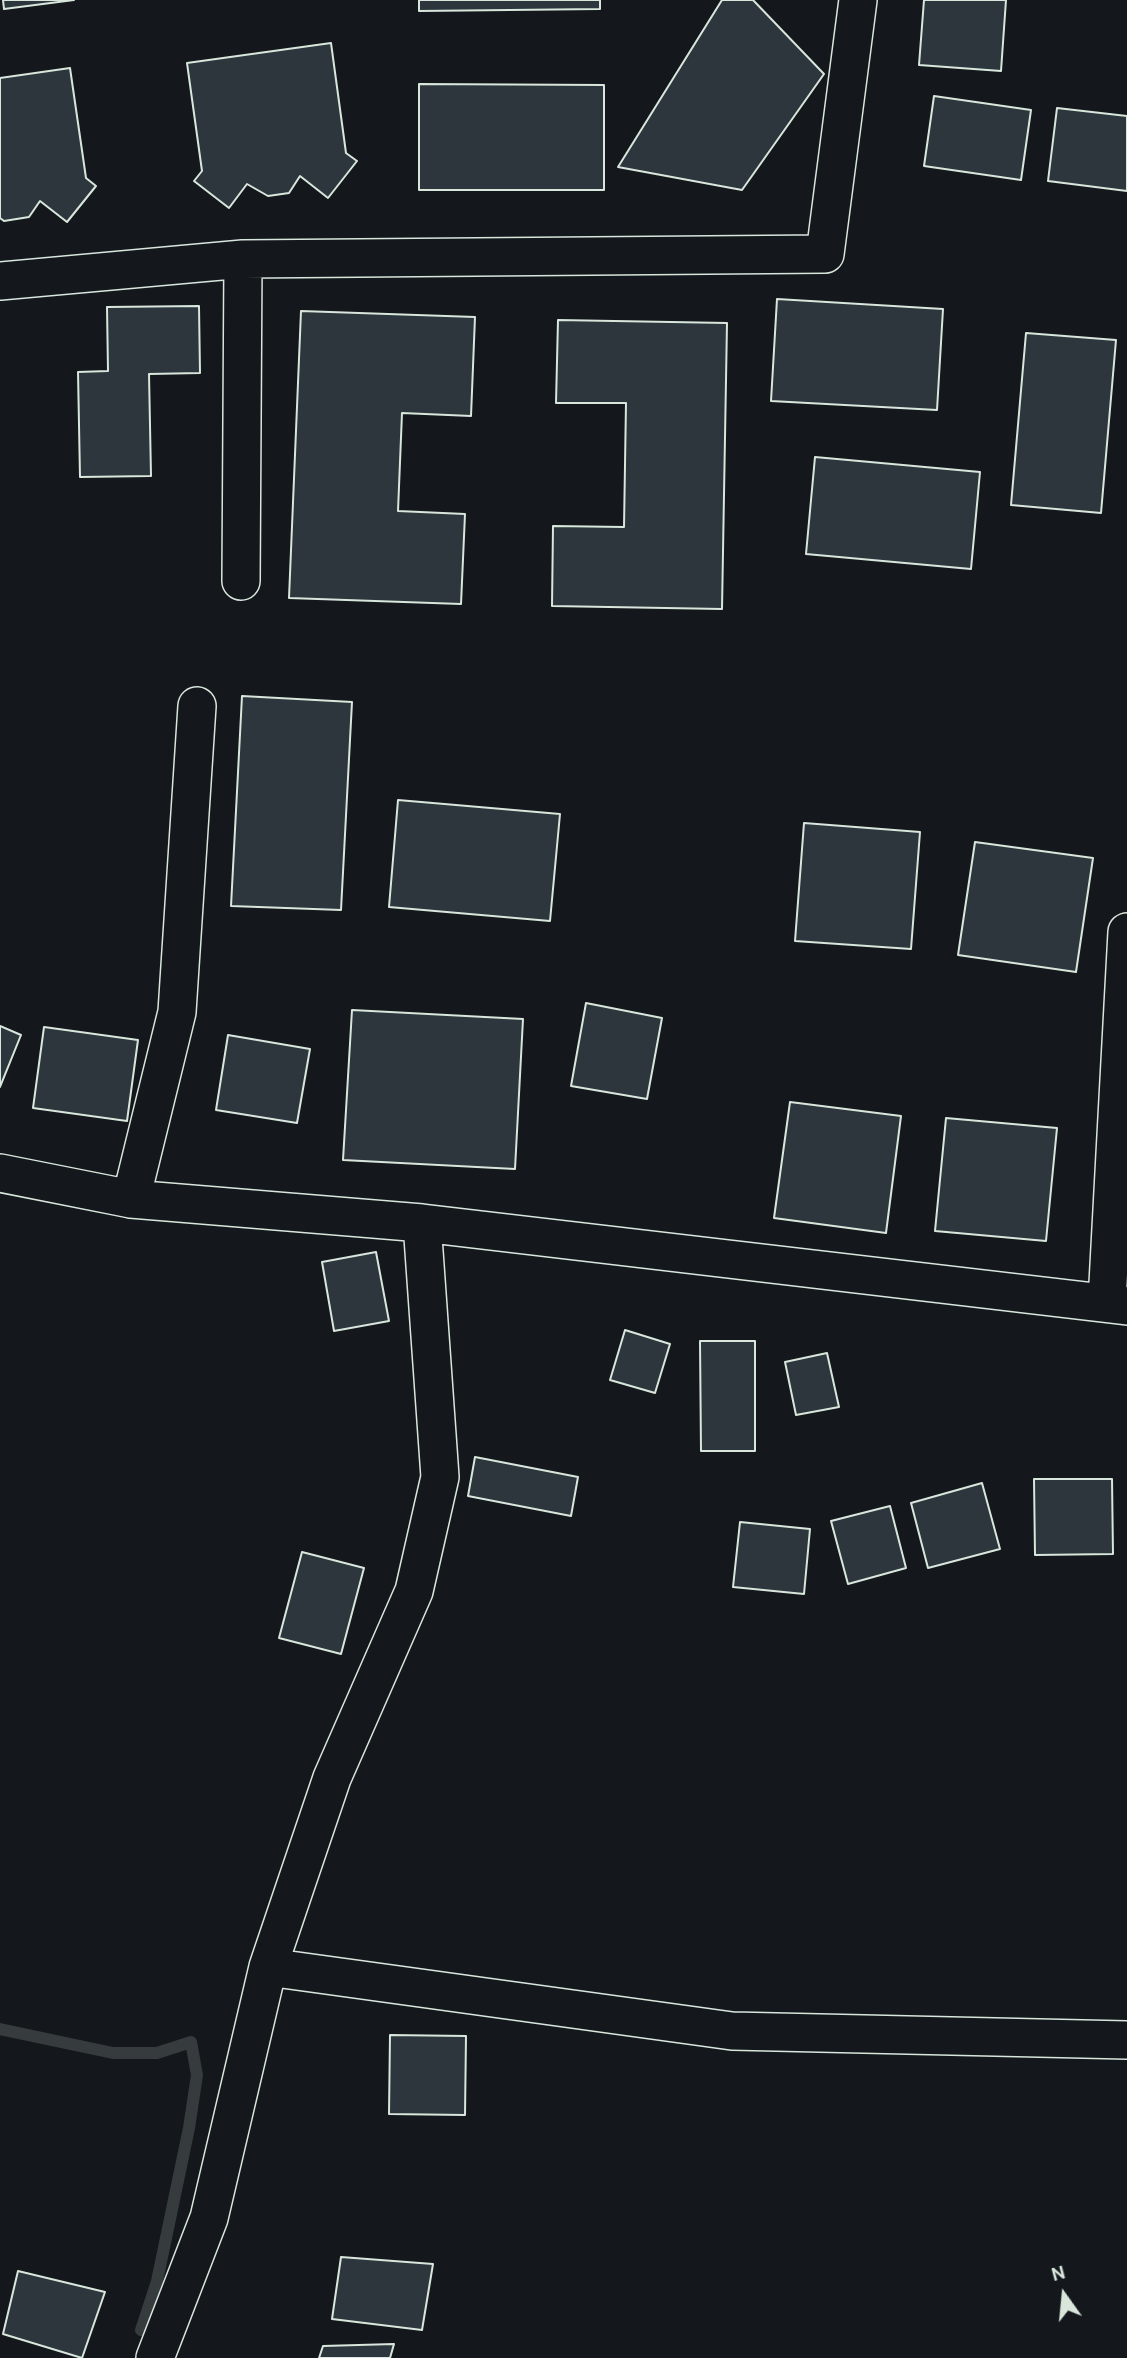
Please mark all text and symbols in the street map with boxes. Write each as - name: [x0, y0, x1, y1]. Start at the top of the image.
- north arrow: [1029, 2260, 1099, 2330]
- text: N: [1049, 2261, 1068, 2288]

